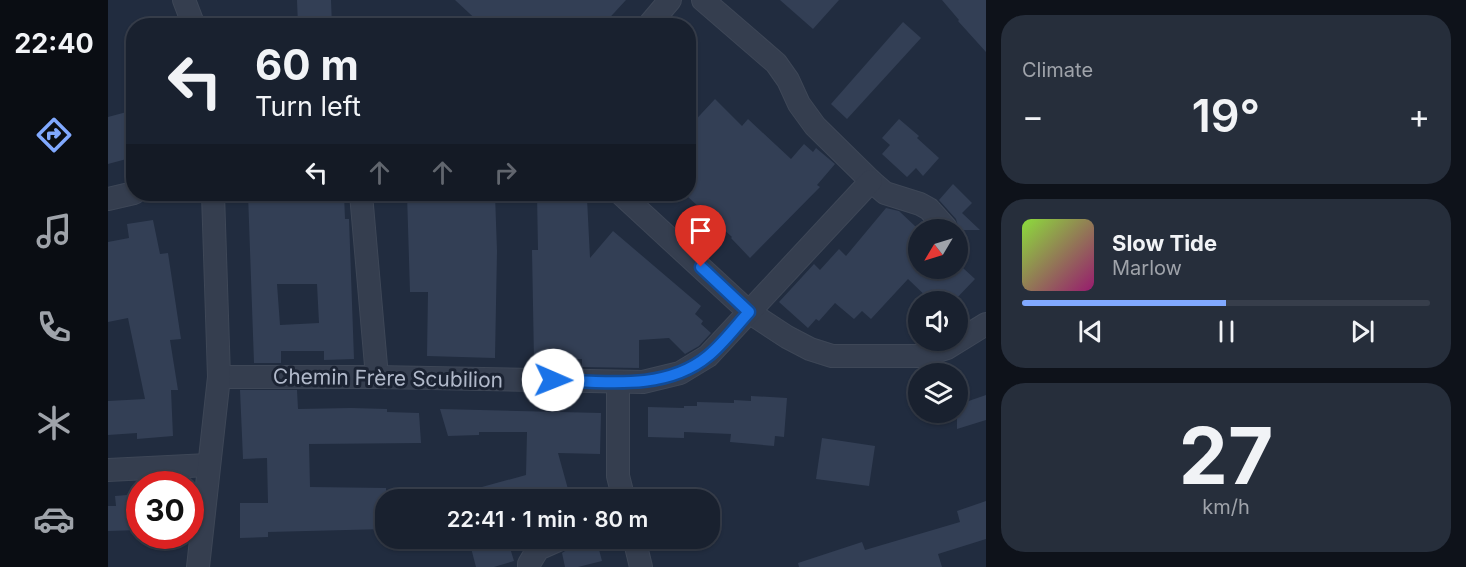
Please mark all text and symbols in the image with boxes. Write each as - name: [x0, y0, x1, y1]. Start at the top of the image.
- text: 22:40: [14, 27, 94, 60]
- text: 60 m: [255, 39, 359, 90]
- icon: left: [156, 42, 234, 120]
- text: Climate: [1022, 58, 1093, 82]
- text: 19°: [1192, 88, 1260, 143]
- text: Turn left: [255, 90, 361, 123]
- text: −: [1022, 96, 1044, 136]
- text: +: [1408, 96, 1430, 136]
- icon: directions: [33, 114, 75, 156]
- icon: left: [300, 156, 333, 189]
- icon: ahead: [363, 156, 396, 189]
- icon: ahead: [426, 156, 459, 189]
- icon: right: [489, 156, 522, 189]
- pin: [675, 205, 726, 267]
- icon: music: [33, 210, 75, 252]
- icon: arrive: [684, 214, 717, 247]
- north arrow: [908, 219, 968, 279]
- map controls: [908, 219, 968, 423]
- text: Slow Tide: [1112, 230, 1217, 256]
- text: Marlow: [1112, 256, 1182, 280]
- button: sound: [908, 291, 968, 351]
- icon: phone: [33, 306, 75, 348]
- icon: previous: [1074, 315, 1107, 348]
- icon: pause: [1210, 315, 1243, 348]
- icon: next: [1346, 315, 1379, 348]
- position arrow: [521, 348, 585, 412]
- street label: Chemin Frère Scubilion: [273, 363, 503, 393]
- button: layers: [908, 363, 968, 423]
- icon: climate: [33, 402, 75, 444]
- text: 27: [1179, 408, 1273, 503]
- speed limit sign: 30: [126, 471, 204, 549]
- text: km/h: [1202, 495, 1250, 519]
- icon: car: [33, 498, 75, 540]
- text: 22:41 · 1 min · 80 m: [447, 506, 648, 532]

